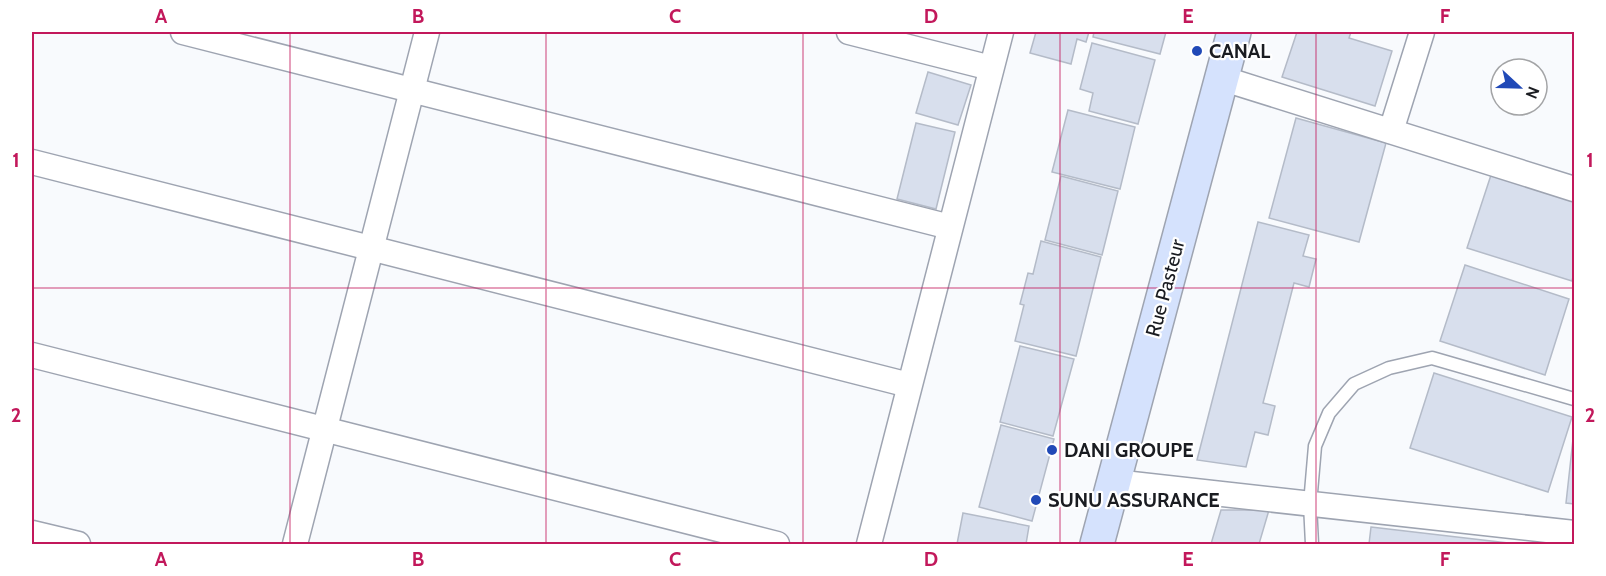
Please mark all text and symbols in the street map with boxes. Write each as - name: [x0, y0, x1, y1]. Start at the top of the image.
- text: A: [155, 4, 168, 28]
- text: B: [412, 4, 424, 28]
- text: C: [669, 4, 681, 28]
- text: D: [924, 4, 938, 28]
- text: E: [1182, 4, 1194, 28]
- text: F: [1440, 4, 1451, 28]
- place label: CANAL: [1209, 39, 1270, 63]
- marker: CANAL: [1190, 44, 1204, 58]
- north arrow: [1489, 57, 1549, 117]
- text: N: [1522, 84, 1543, 101]
- text: 1: [12, 148, 20, 172]
- text: 1: [1586, 148, 1594, 172]
- street label: Rue Pasteur: [1140, 236, 1190, 339]
- text: 2: [11, 403, 21, 427]
- text: 2: [1585, 403, 1595, 427]
- place label: DANI GROUPE: [1064, 438, 1194, 462]
- marker: DANI GROUPE: [1045, 443, 1059, 457]
- place label: SUNU ASSURANCE: [1048, 488, 1220, 512]
- marker: SUNU ASSURANCE: [1029, 493, 1043, 507]
- text: A: [155, 547, 168, 571]
- text: B: [412, 547, 424, 571]
- text: C: [669, 547, 681, 571]
- text: D: [924, 547, 938, 571]
- text: E: [1182, 547, 1194, 571]
- text: F: [1440, 547, 1451, 571]

